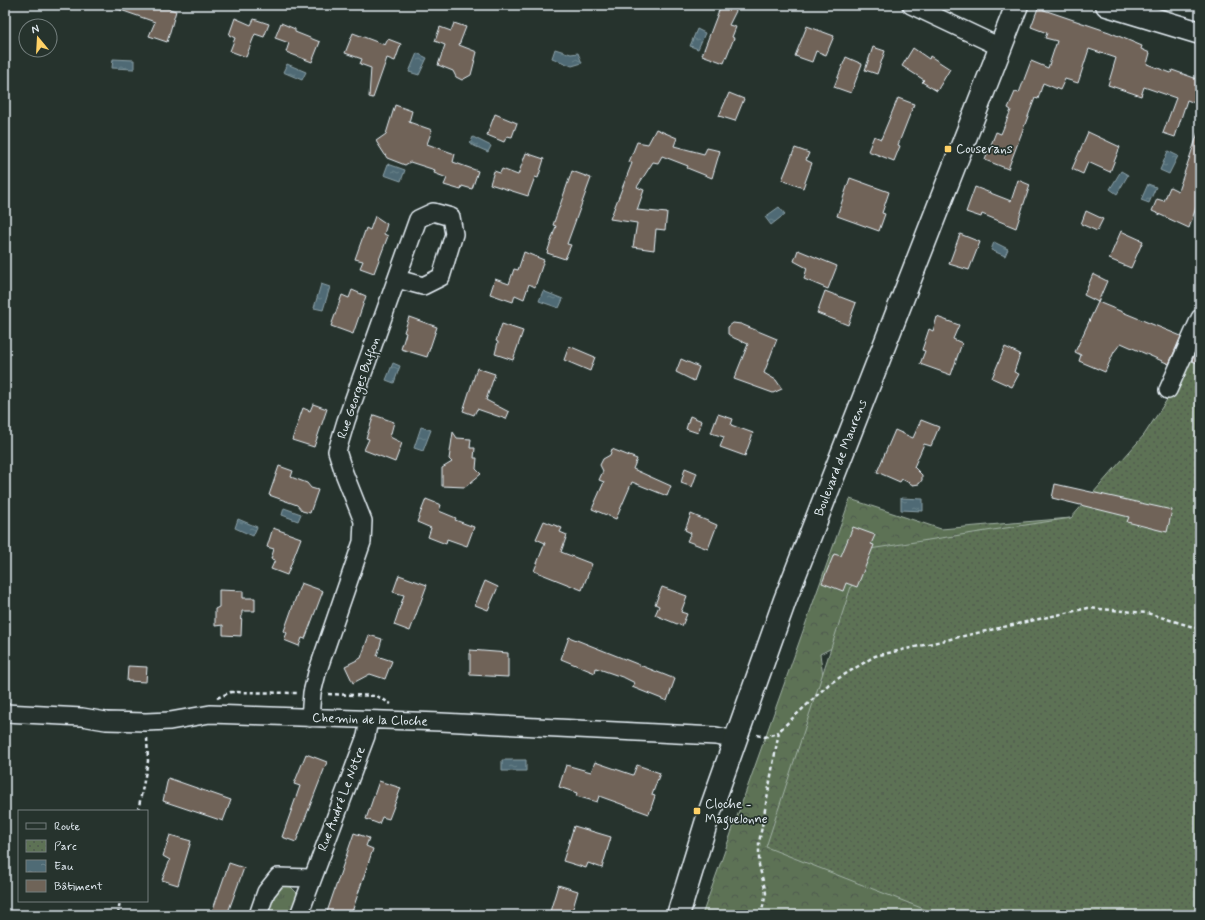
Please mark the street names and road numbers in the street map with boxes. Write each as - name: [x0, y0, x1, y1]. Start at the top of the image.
- street label: Rue Georges Buffon: [334, 335, 386, 442]
- street label: Boulevard de Maurens: [811, 397, 871, 519]
- street label: Chemin de la Cloche: [312, 709, 428, 731]
- street label: Rue André Le Nôtre: [314, 744, 370, 854]

